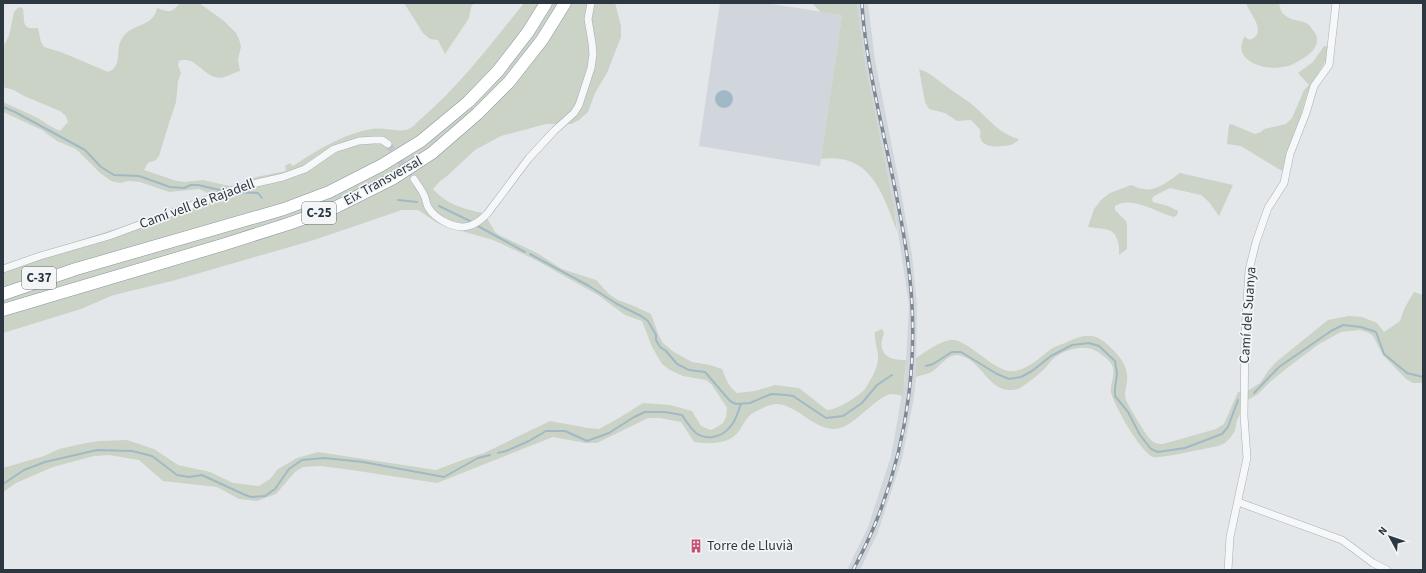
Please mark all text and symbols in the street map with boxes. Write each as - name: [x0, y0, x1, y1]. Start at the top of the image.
- street label: Eix Transversal: [340, 151, 426, 211]
- street label: Camí vell de Rajadell: [137, 174, 258, 234]
- road number: C-25: [302, 202, 336, 224]
- street label: Camí del Suanya: [1235, 266, 1261, 364]
- road number: C-37: [22, 267, 56, 289]
- north arrow: [1370, 517, 1410, 557]
- text: N: [1375, 523, 1391, 539]
- place label: Torre de Lluvià: [707, 536, 793, 556]
- building icon: Torre de Lluvià: [688, 538, 704, 554]

